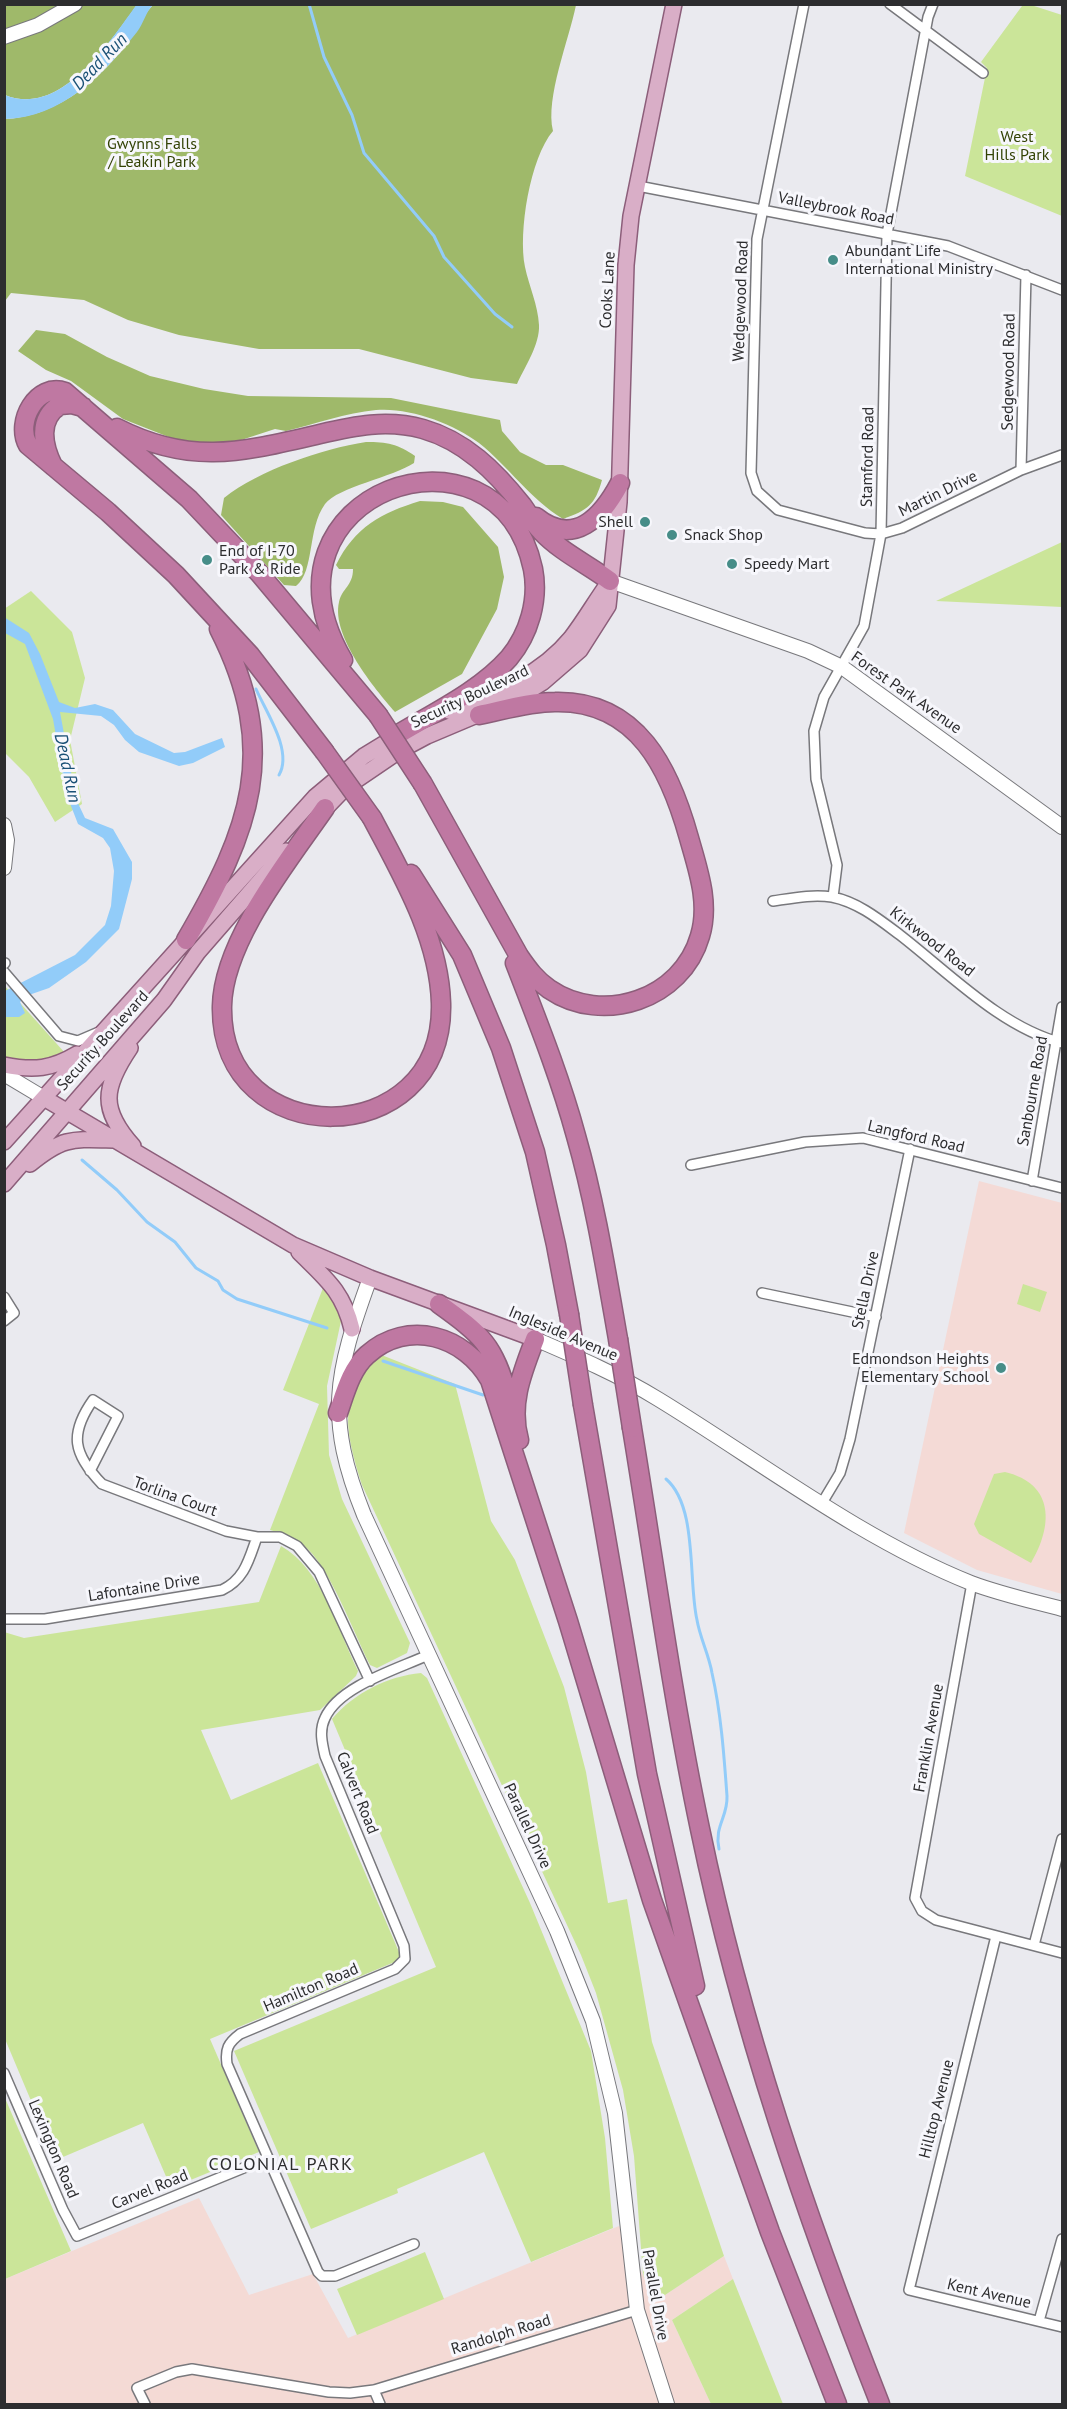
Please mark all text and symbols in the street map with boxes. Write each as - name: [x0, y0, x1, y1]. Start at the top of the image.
- water label: Dead Run: [68, 29, 132, 95]
- park label: West Hills Park: [985, 127, 1049, 165]
- park label: Gwynns Falls / Leakin Park: [107, 134, 197, 172]
- street label: Valleybrook Road: [776, 188, 896, 230]
- street label: Wedgewood Road: [729, 240, 753, 362]
- place label: Abundant Life International Ministry: [845, 241, 993, 279]
- street label: Cooks Lane: [596, 251, 620, 329]
- marker: Abundant Life International Ministry: [826, 253, 840, 267]
- street label: Sedgewood Road: [998, 313, 1020, 431]
- street label: Stamford Road: [858, 407, 878, 507]
- street label: Martin Drive: [896, 467, 980, 521]
- place label: Shell: [598, 512, 633, 532]
- marker: Shell: [638, 515, 652, 529]
- place label: Snack Shop: [684, 525, 763, 545]
- marker: Snack Shop: [665, 528, 679, 542]
- place label: End of I-70 Park & Ride: [219, 541, 301, 579]
- marker: End of I-70 Park & Ride: [200, 553, 214, 567]
- place label: Speedy Mart: [744, 554, 830, 574]
- marker: Speedy Mart: [725, 557, 739, 571]
- street label: Forest Park Avenue: [847, 648, 965, 738]
- street label: Security Boulevard: [408, 661, 532, 733]
- water label: Dead Run: [49, 731, 85, 805]
- street label: Kirkwood Road: [886, 903, 978, 981]
- street label: Security Boulevard: [53, 987, 153, 1095]
- street label: Sanbourne Road: [1014, 1034, 1052, 1148]
- street label: Langford Road: [866, 1117, 966, 1157]
- street label: Stella Drive: [848, 1249, 884, 1331]
- street label: Ingleside Avenue: [505, 1302, 621, 1366]
- place label: Edmondson Heights Elementary School: [852, 1349, 989, 1387]
- marker: Edmondson Heights Elementary School: [994, 1361, 1008, 1375]
- street label: Torlina Court: [130, 1473, 220, 1521]
- street label: Lafontaine Drive: [87, 1570, 201, 1606]
- street label: Franklin Avenue: [910, 1682, 948, 1794]
- street label: Calvert Road: [332, 1749, 382, 1837]
- street label: Parallel Drive: [499, 1780, 555, 1872]
- street label: Hamilton Road: [261, 1959, 361, 2017]
- street label: Hilltop Avenue: [915, 2058, 959, 2160]
- street label: Lexington Road: [24, 2097, 82, 2201]
- district label: COLONIAL PARK: [208, 2154, 354, 2176]
- street label: Carvel Road: [109, 2166, 191, 2214]
- street label: Parallel Drive: [638, 2248, 672, 2342]
- street label: Kent Avenue: [945, 2275, 1033, 2313]
- street label: Randolph Road: [449, 2311, 553, 2359]

